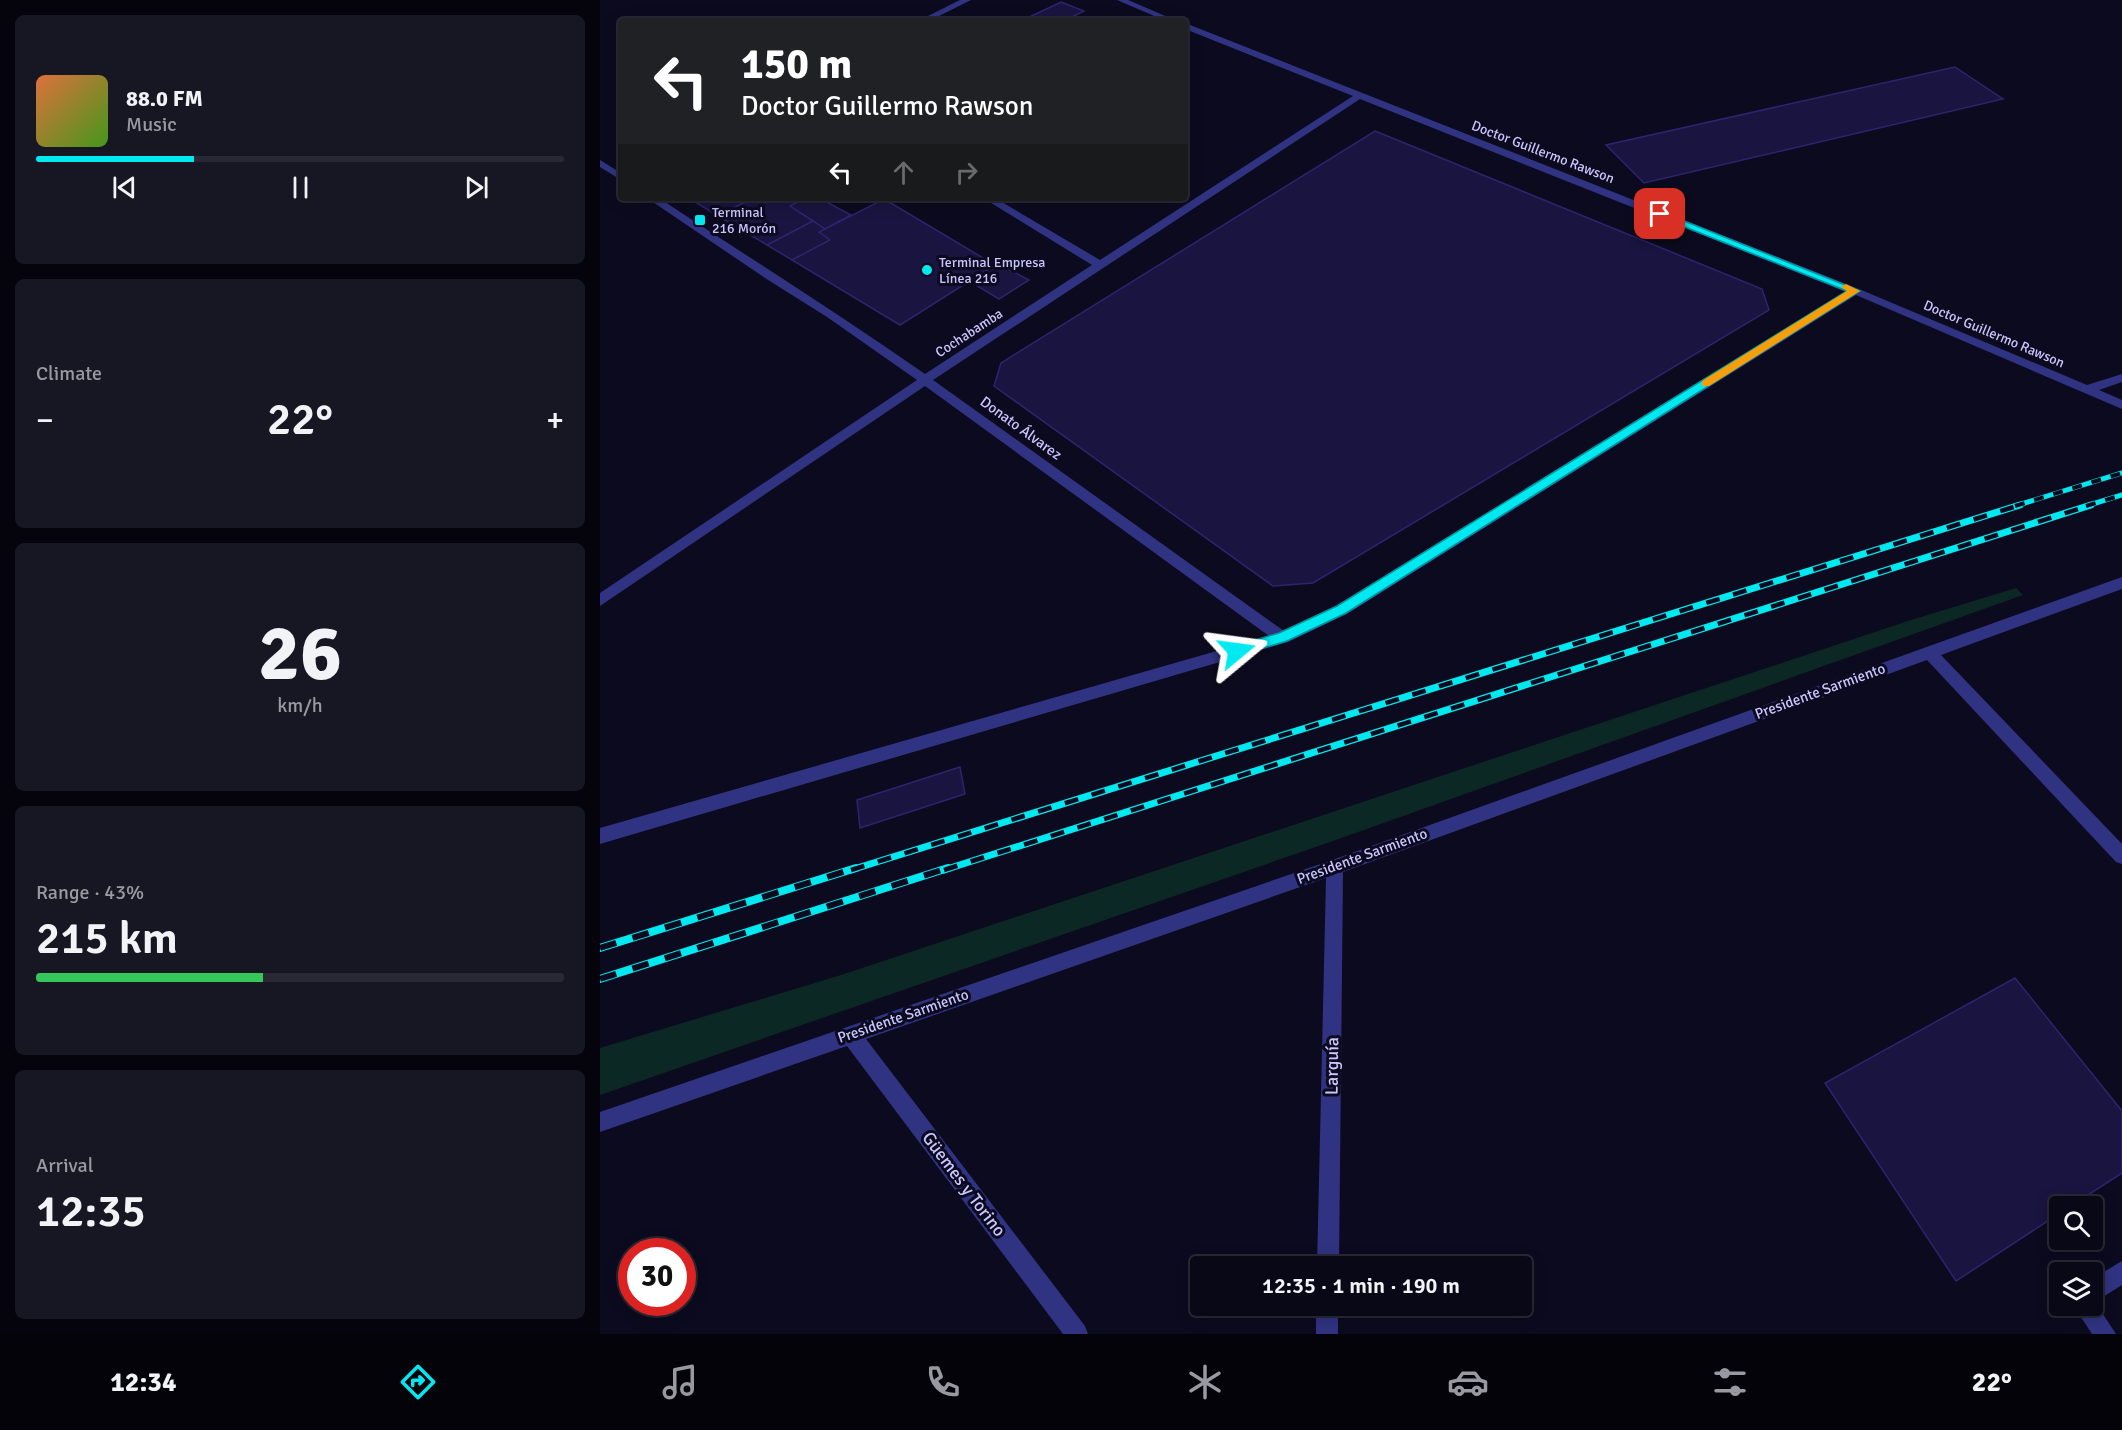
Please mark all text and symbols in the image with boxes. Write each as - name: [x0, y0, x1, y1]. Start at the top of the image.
- text: 150 m: [741, 39, 852, 90]
- icon: left: [642, 42, 720, 120]
- text: 88.0 FM: [126, 85, 203, 112]
- text: Doctor Guillermo Rawson: [741, 90, 1033, 123]
- text: Music: [126, 112, 177, 137]
- street label: Doctor Guillermo Rawson: [1469, 117, 1617, 187]
- icon: left: [824, 156, 857, 189]
- icon: ahead: [887, 156, 920, 189]
- icon: right: [950, 156, 983, 189]
- icon: previous: [108, 171, 141, 204]
- icon: pause: [284, 171, 317, 204]
- icon: next: [460, 171, 493, 204]
- pin: [1634, 188, 1685, 239]
- icon: arrive: [1643, 197, 1676, 230]
- place label: Terminal 216 Morón: [712, 204, 776, 237]
- marker: Terminal 216 Morón: [693, 213, 707, 227]
- place label: Terminal Empresa Línea 216: [939, 254, 1045, 287]
- marker: Terminal Empresa Línea 216: [920, 263, 934, 277]
- street label: Doctor Guillermo Rawson: [1921, 297, 2067, 371]
- street label: Cochabamba: [932, 305, 1006, 361]
- text: Climate: [36, 361, 102, 386]
- text: 22°: [267, 392, 333, 447]
- street label: Donato Álvarez: [977, 392, 1066, 464]
- text: −: [36, 400, 54, 441]
- text: +: [546, 400, 564, 441]
- text: 26: [258, 606, 342, 702]
- position arrow: [1205, 619, 1269, 683]
- street label: Presidente Sarmiento: [1752, 659, 1888, 723]
- text: km/h: [277, 693, 323, 718]
- street label: Presidente Sarmiento: [1294, 824, 1430, 888]
- text: Range · 43%: [36, 880, 144, 905]
- text: 215 km: [36, 911, 178, 966]
- street label: Presidente Sarmiento: [835, 985, 971, 1047]
- street label: Larguía: [1320, 1037, 1344, 1095]
- street label: Güemes y Torino: [917, 1127, 1011, 1241]
- text: Arrival: [36, 1153, 94, 1178]
- text: 12:35: [36, 1184, 146, 1239]
- map controls: [2049, 1196, 2103, 1316]
- button: search: [2049, 1196, 2103, 1250]
- speed limit sign: 30: [618, 1238, 696, 1316]
- button: layers: [2049, 1262, 2103, 1316]
- text: 12:35 · 1 min · 190 m: [1262, 1272, 1460, 1299]
- icon: directions: [397, 1361, 439, 1403]
- icon: music: [659, 1361, 701, 1403]
- icon: phone: [922, 1361, 964, 1403]
- icon: climate: [1184, 1361, 1226, 1403]
- icon: car: [1447, 1361, 1489, 1403]
- icon: filters: [1709, 1361, 1751, 1403]
- text: 12:34: [110, 1366, 177, 1399]
- text: 22°: [1972, 1366, 2012, 1399]

